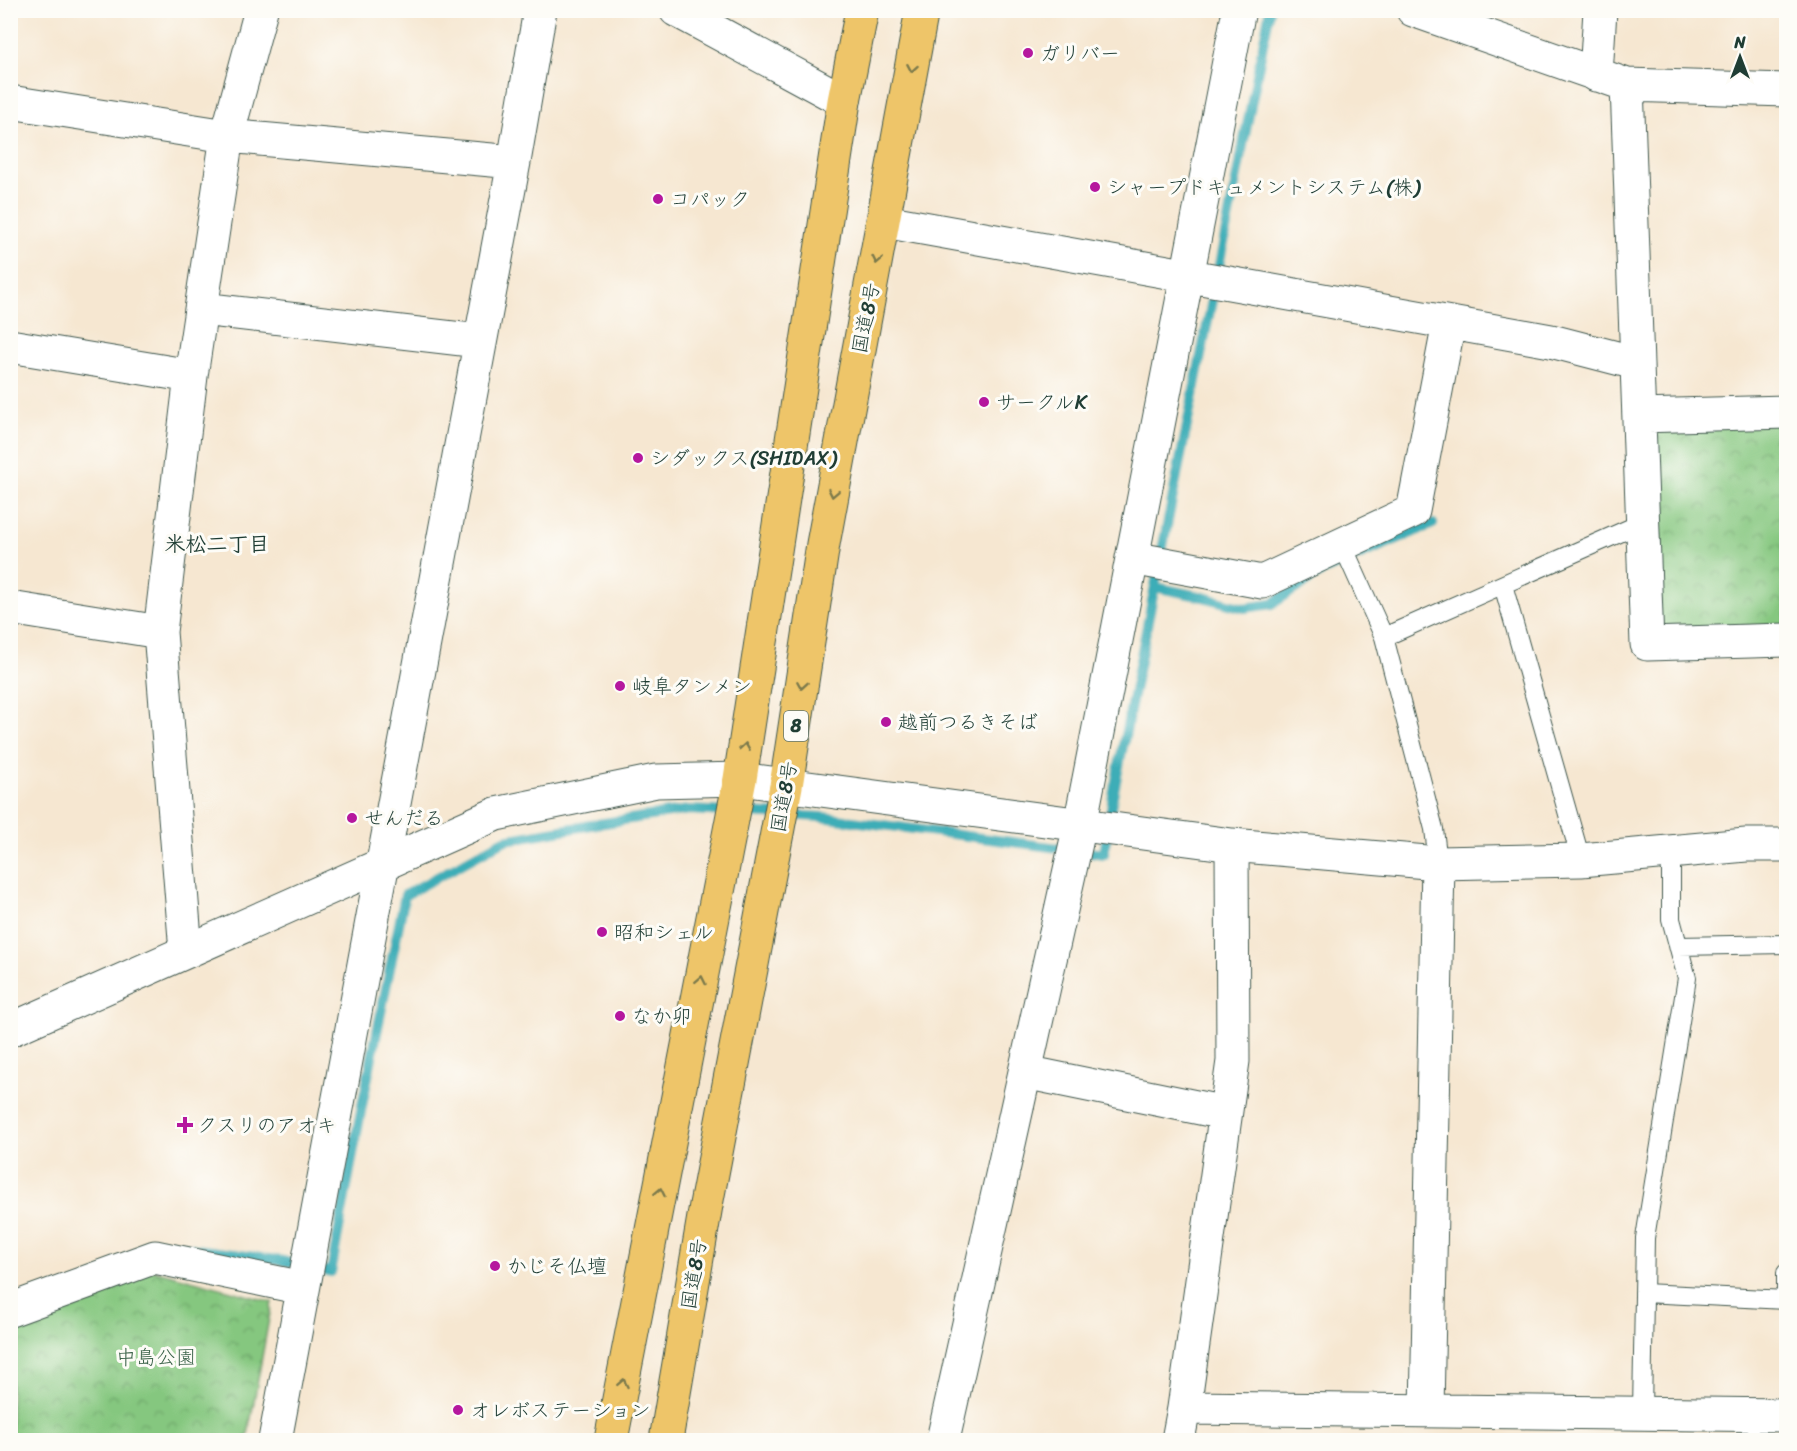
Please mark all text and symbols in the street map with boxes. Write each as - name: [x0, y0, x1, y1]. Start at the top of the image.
- north arrow: [1710, 27, 1770, 87]
- text: N: [1733, 28, 1746, 57]
- place label: ガリバー: [1040, 36, 1120, 71]
- marker: ガリバー: [1021, 46, 1035, 60]
- one-way arrow: [906, 63, 919, 73]
- place label: シャープドキュメントシステム(株): [1107, 170, 1421, 205]
- marker: シャープドキュメントシステム(株): [1088, 180, 1102, 194]
- place label: コパック: [670, 182, 750, 217]
- marker: コパック: [651, 192, 665, 206]
- one-way arrow: [871, 255, 884, 265]
- street label: 国道8号: [842, 279, 890, 357]
- place label: サークルK: [996, 385, 1089, 420]
- marker: サークルK: [977, 395, 991, 409]
- place label: シダックス(SHIDAX): [650, 441, 837, 476]
- marker: シダックス(SHIDAX): [631, 451, 645, 465]
- one-way arrow: [827, 487, 840, 497]
- district label: 米松二丁目: [165, 525, 270, 563]
- place label: 岐阜タンメン: [632, 669, 752, 704]
- marker: 岐阜タンメン: [613, 679, 627, 693]
- one-way arrow: [796, 681, 808, 690]
- place label: 越前つるきそば: [898, 705, 1038, 740]
- road number: 8: [784, 711, 808, 741]
- marker: 越前つるきそば: [879, 715, 893, 729]
- one-way arrow: [738, 742, 751, 752]
- street label: 国道8号: [761, 758, 807, 836]
- place label: せんだる: [364, 801, 444, 836]
- marker: せんだる: [345, 811, 359, 825]
- place label: 昭和シェル: [614, 915, 714, 950]
- marker: 昭和シェル: [595, 925, 609, 939]
- one-way arrow: [694, 975, 707, 985]
- place label: なか卯: [632, 999, 692, 1034]
- marker: なか卯: [613, 1009, 627, 1023]
- place label: クスリのアオキ: [197, 1108, 337, 1143]
- marker: クスリのアオキ: [178, 1118, 192, 1132]
- one-way arrow: [653, 1187, 666, 1197]
- street label: 国道8号: [671, 1236, 717, 1312]
- place label: かじそ仏壇: [507, 1249, 607, 1284]
- marker: かじそ仏壇: [488, 1259, 502, 1273]
- park label: 中島公園: [116, 1340, 196, 1375]
- one-way arrow: [616, 1378, 629, 1388]
- place label: オレボステーション: [470, 1393, 651, 1428]
- marker: オレボステーション: [451, 1403, 465, 1417]

